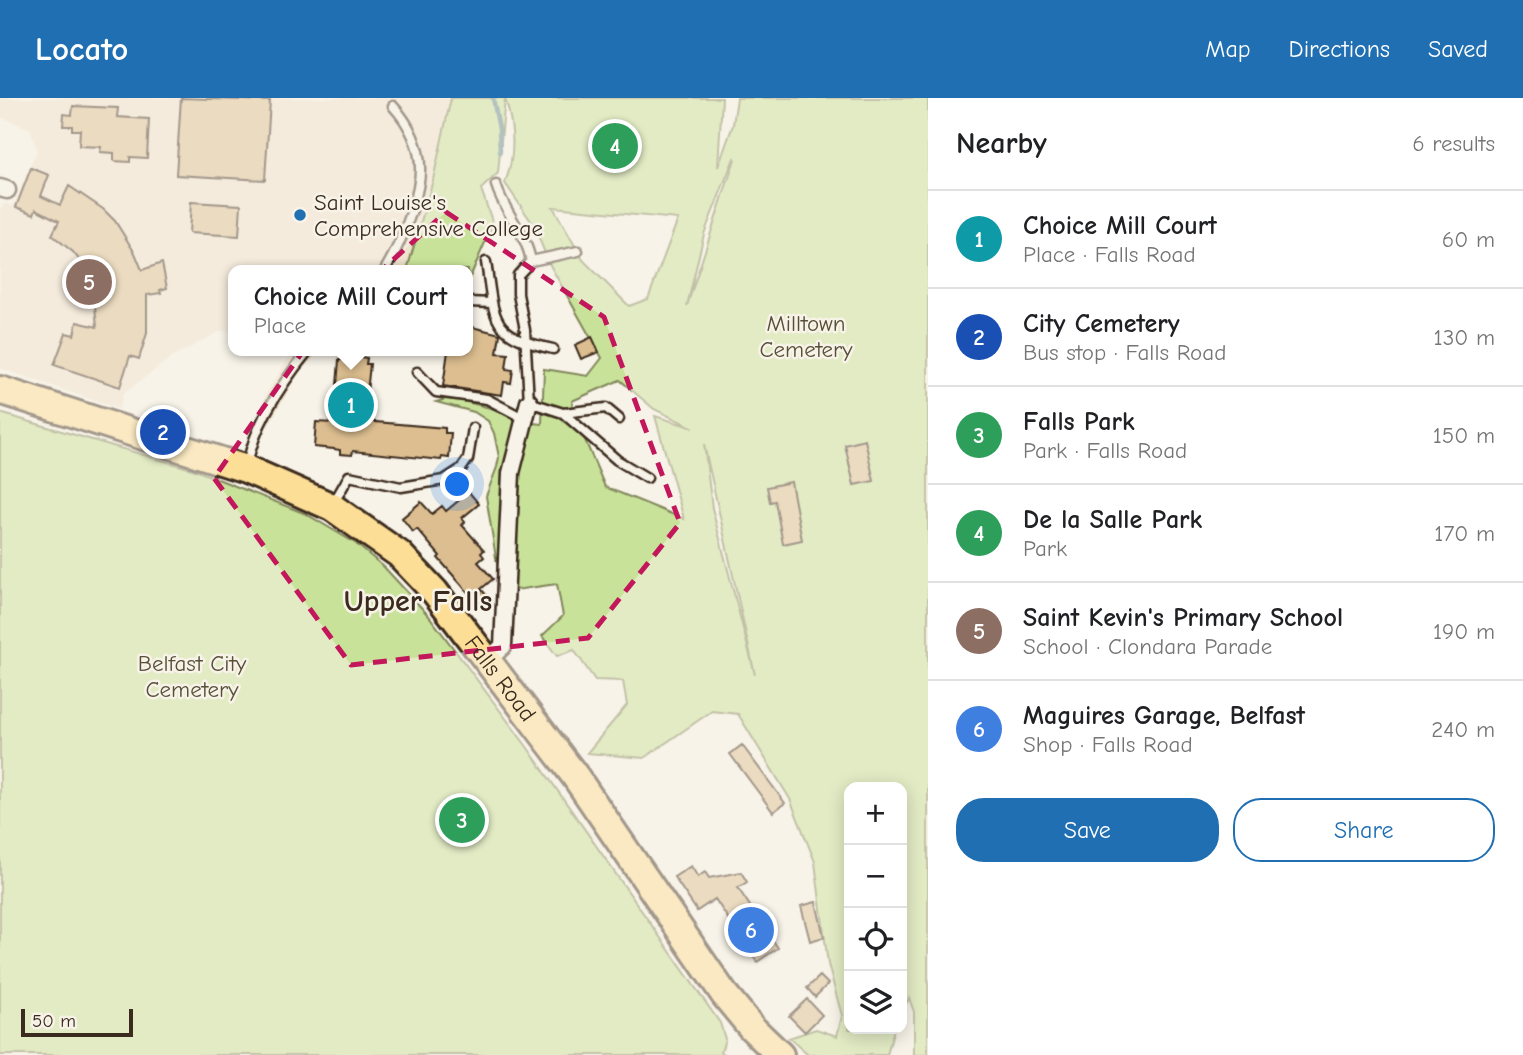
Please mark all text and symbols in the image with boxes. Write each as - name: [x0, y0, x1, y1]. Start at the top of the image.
- text: Locato: [35, 30, 128, 68]
- text: Map: [1205, 35, 1251, 63]
- text: Directions: [1289, 35, 1390, 63]
- text: Saved: [1428, 35, 1488, 63]
- pin: 4: [592, 120, 638, 172]
- text: Nearby: [956, 126, 1047, 161]
- text: 6 results: [1412, 130, 1495, 157]
- place label: Saint Louise's Comprehensive College: [314, 189, 543, 242]
- marker: Saint Louise's Comprehensive College: [292, 207, 308, 223]
- text: Choice Mill Court: [1023, 211, 1217, 241]
- text: 1: [974, 226, 984, 253]
- text: 60 m: [1442, 226, 1495, 253]
- text: Place · Falls Road: [1023, 241, 1196, 268]
- pin: 5: [66, 256, 112, 308]
- popup: [228, 265, 473, 356]
- text: Choice Mill Court: [254, 282, 447, 312]
- text: City Cemetery: [1023, 309, 1180, 339]
- park label: Milltown Cemetery: [759, 310, 853, 363]
- text: Place: [254, 312, 306, 339]
- text: 2: [973, 324, 985, 351]
- text: 130 m: [1434, 324, 1495, 351]
- text: Bus stop · Falls Road: [1023, 339, 1226, 366]
- pin: 1: [328, 379, 374, 431]
- pin: 2: [140, 406, 186, 458]
- text: Falls Park: [1023, 407, 1135, 437]
- text: 3: [973, 422, 985, 449]
- text: 150 m: [1433, 422, 1495, 449]
- text: Park · Falls Road: [1023, 437, 1187, 464]
- your location: [440, 467, 474, 501]
- text: De la Salle Park: [1023, 505, 1202, 535]
- text: 4: [974, 520, 984, 547]
- text: 170 m: [1434, 520, 1495, 547]
- text: Park: [1023, 535, 1067, 562]
- district label: Upper Falls: [344, 584, 492, 619]
- text: Saint Kevin's Primary School: [1023, 603, 1343, 633]
- text: 5: [973, 618, 985, 645]
- text: 190 m: [1433, 618, 1495, 645]
- street label: Falls Road: [459, 630, 542, 727]
- text: School · Clondara Parade: [1023, 633, 1272, 660]
- park label: Belfast City Cemetery: [138, 650, 247, 703]
- text: Maguires Garage, Belfast: [1023, 701, 1305, 731]
- text: 6: [973, 716, 985, 743]
- text: 240 m: [1431, 716, 1495, 743]
- text: Shop · Falls Road: [1023, 731, 1193, 758]
- map controls: [844, 782, 907, 1034]
- button: +: [844, 782, 907, 845]
- pin: 3: [439, 794, 485, 846]
- button: Save: [956, 798, 1219, 862]
- button: Share: [1233, 798, 1495, 862]
- button: −: [844, 845, 907, 908]
- pin: 6: [728, 904, 774, 956]
- button: locate: [844, 908, 907, 971]
- button: layers: [844, 971, 907, 1034]
- scale bar: [21, 1006, 133, 1038]
- text: 50 m: [32, 1010, 76, 1032]

